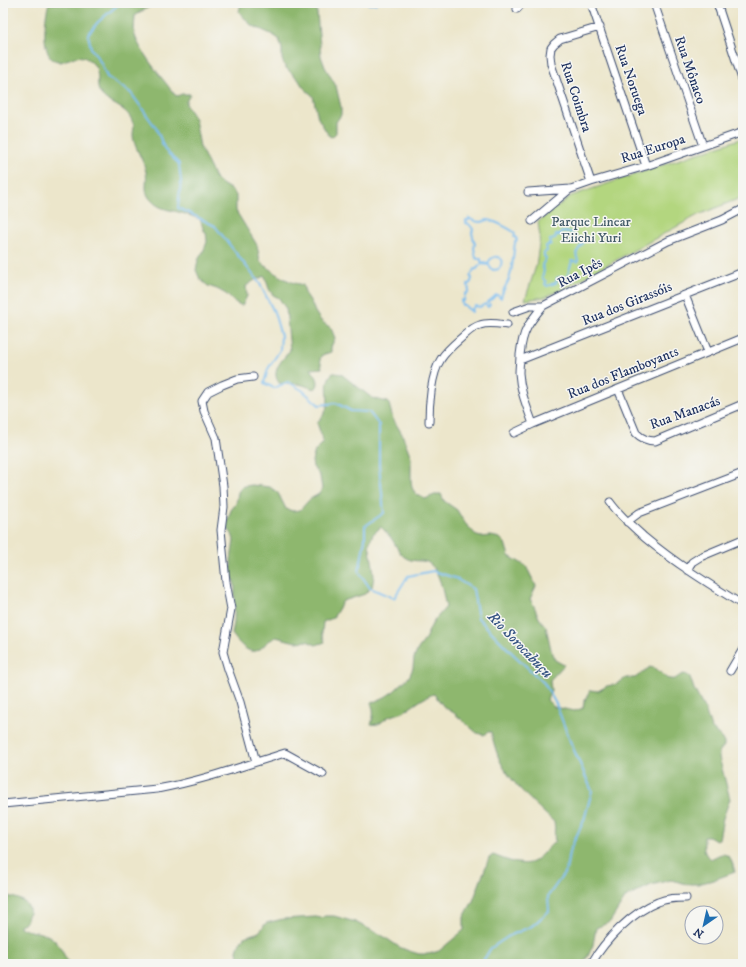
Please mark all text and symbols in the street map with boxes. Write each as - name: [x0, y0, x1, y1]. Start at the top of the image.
- street label: Rua Mônaco: [670, 34, 710, 106]
- street label: Rua Noruega: [611, 42, 651, 118]
- street label: Rua Coimbra: [556, 60, 596, 134]
- street label: Rua Europa: [619, 130, 688, 168]
- park label: Parque Linear Eiichi Yuri: [551, 213, 632, 247]
- street label: Rua Ipês: [555, 254, 606, 292]
- street label: Rua dos Girassóis: [579, 278, 675, 330]
- street label: Rua dos Flamboyants: [565, 342, 681, 403]
- street label: Rua Manacás: [647, 392, 723, 434]
- water label: Rio Sorocabuçu: [483, 607, 557, 683]
- north arrow: [684, 905, 724, 945]
- text: N: [691, 924, 707, 941]

